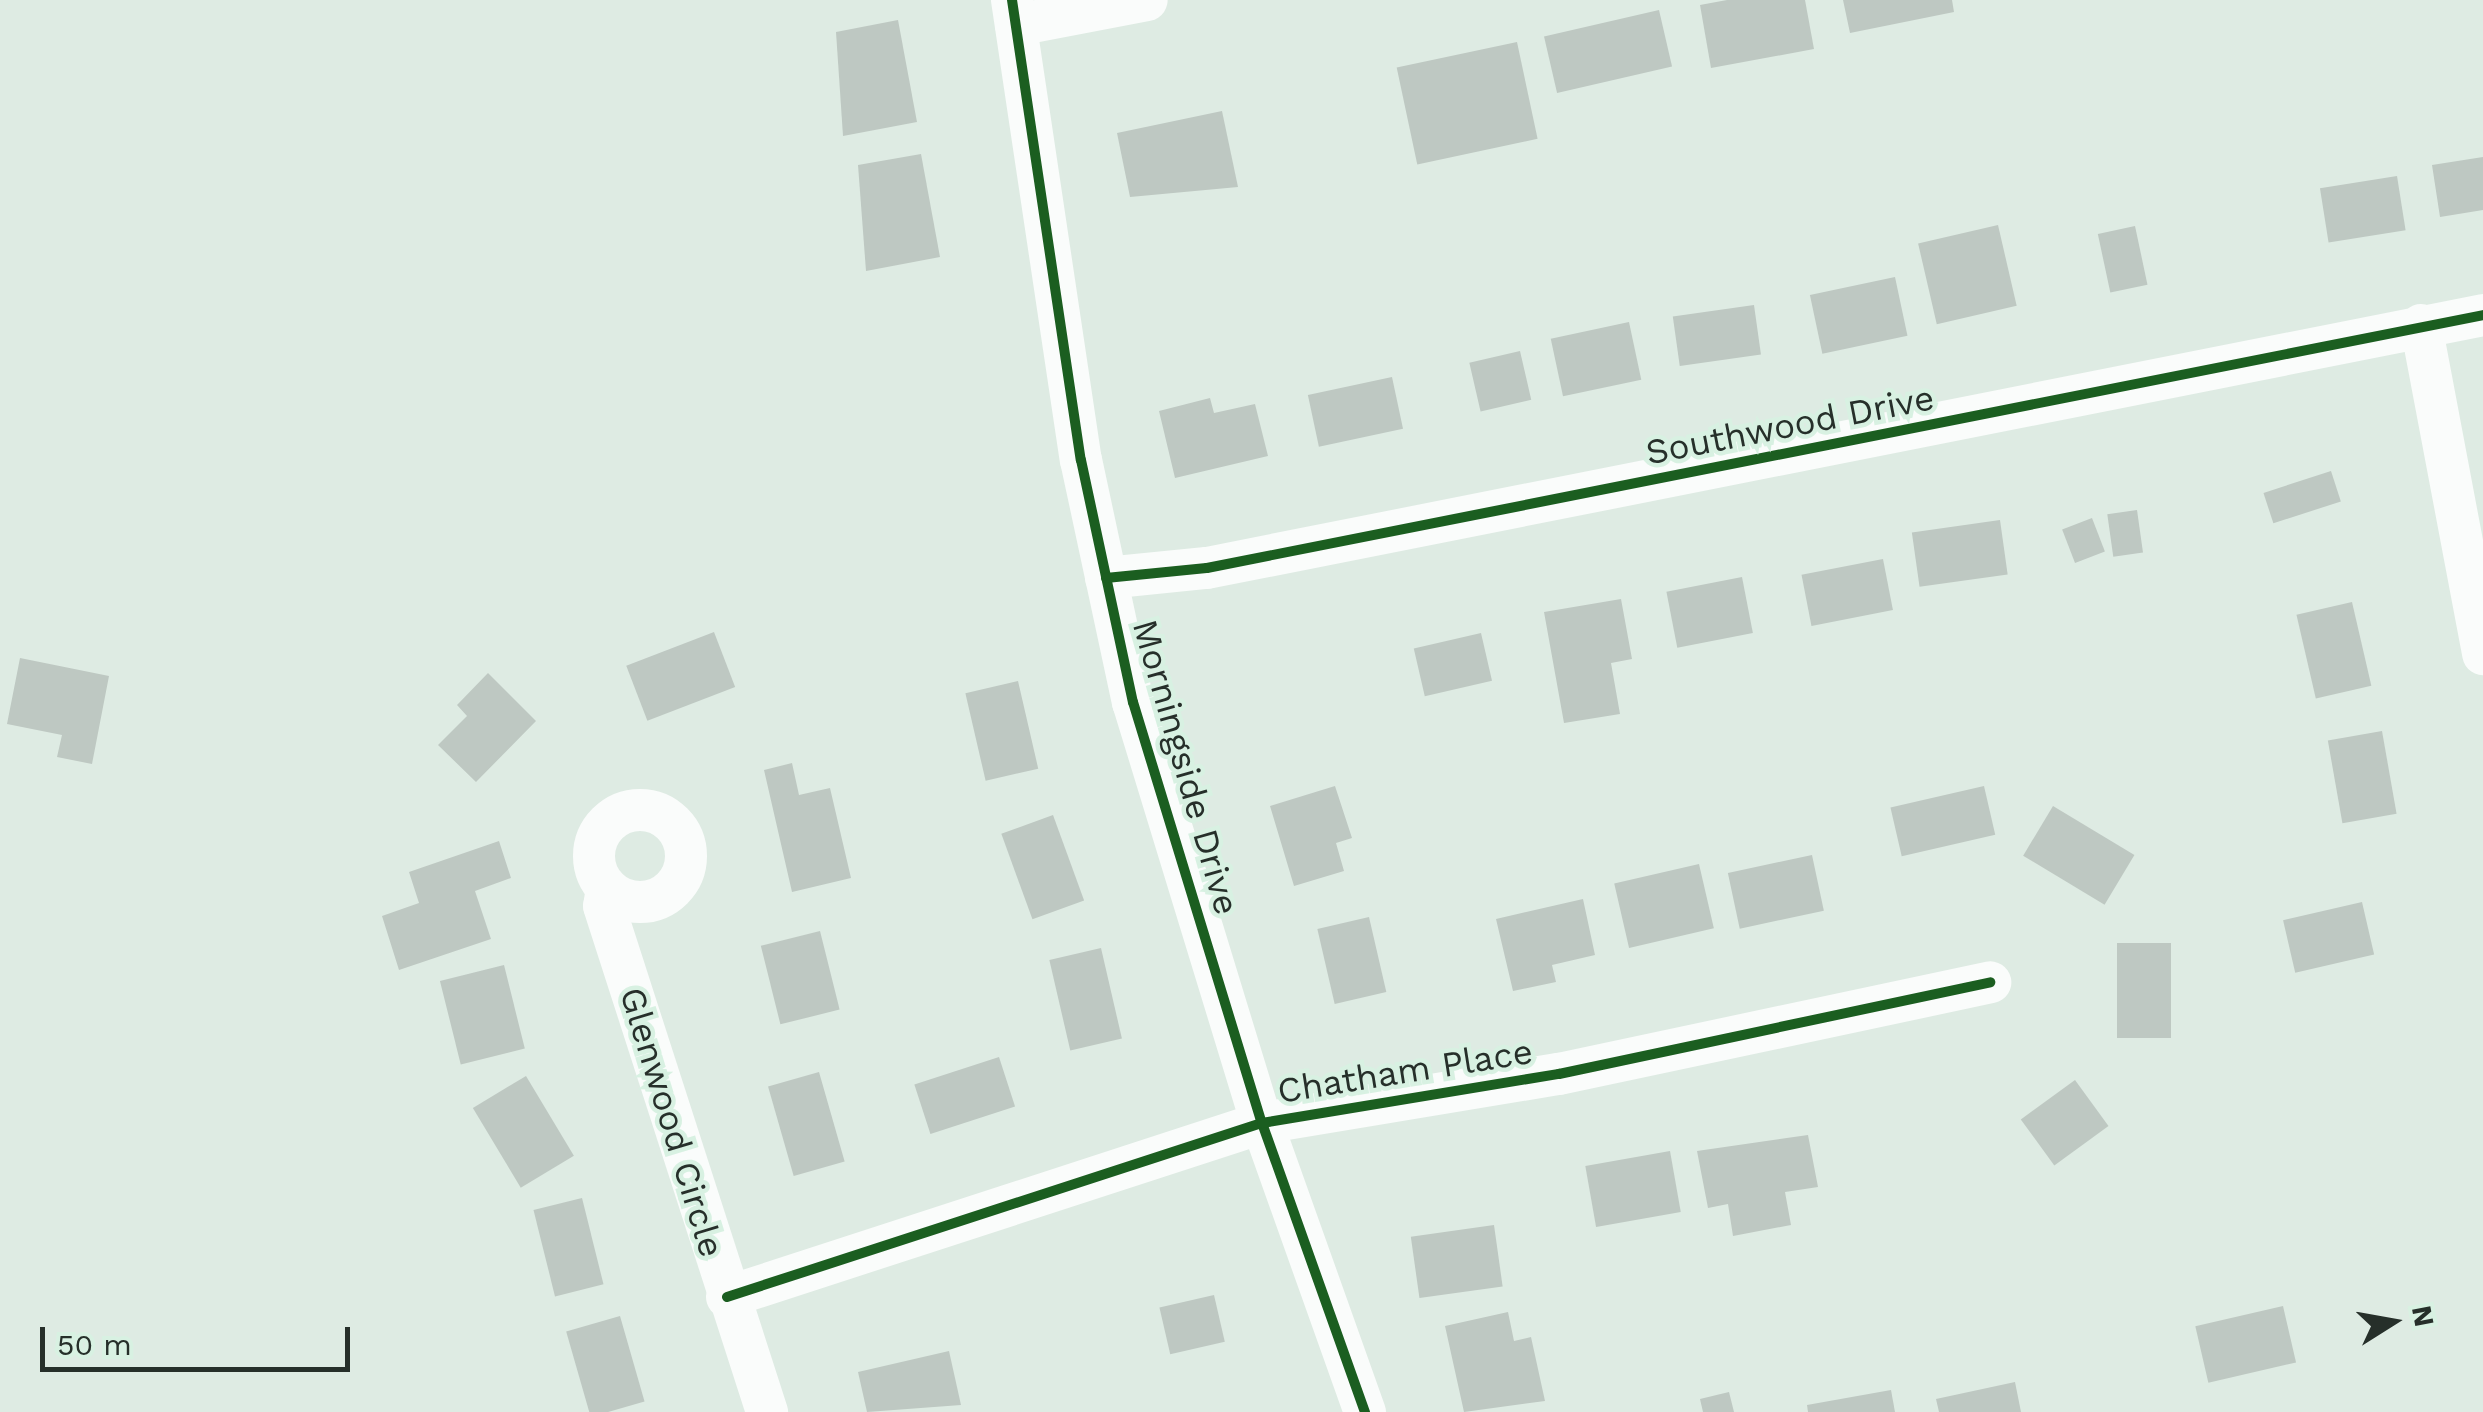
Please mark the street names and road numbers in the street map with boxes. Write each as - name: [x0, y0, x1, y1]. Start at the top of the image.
- street label: Southwood Drive: [1642, 376, 1938, 474]
- street label: Morningside Drive: [1124, 615, 1248, 919]
- street label: Glenwood Circle: [611, 982, 733, 1262]
- street label: Chatham Place: [1274, 1030, 1536, 1112]

